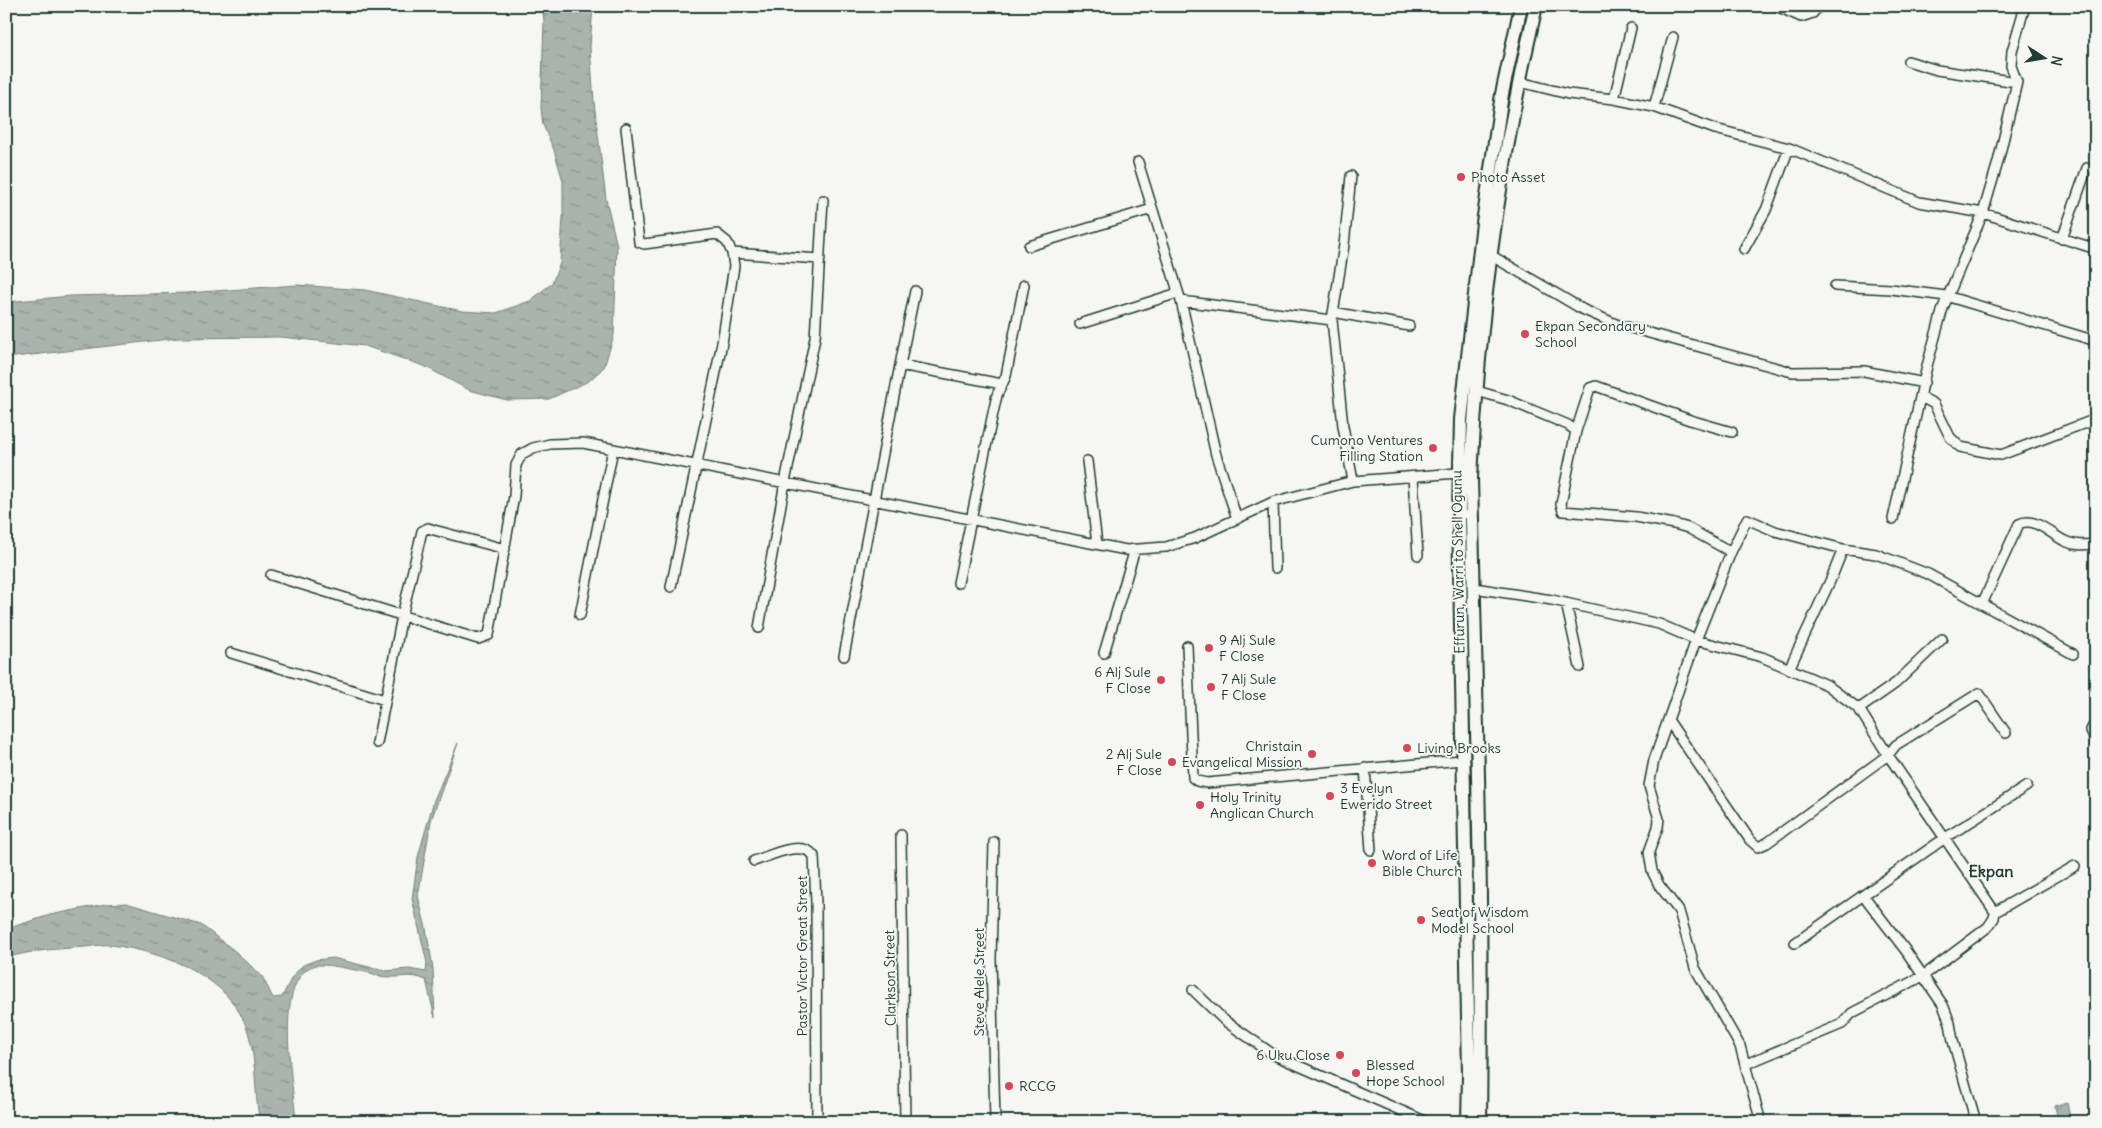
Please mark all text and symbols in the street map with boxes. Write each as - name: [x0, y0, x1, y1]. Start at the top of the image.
- north arrow: [2020, 32, 2070, 82]
- text: N: [2047, 54, 2067, 67]
- place label: Photo Asset: [1471, 168, 1545, 186]
- marker: Photo Asset: [1455, 171, 1467, 183]
- place label: Ekpan Secondary School: [1535, 317, 1646, 351]
- marker: Ekpan Secondary School: [1519, 328, 1531, 340]
- place label: Cumono Ventures Filling Station: [1311, 431, 1423, 465]
- marker: Cumono Ventures Filling Station: [1427, 442, 1439, 454]
- street label: Effurun, Warri to Shell Ogunu: [1447, 470, 1469, 654]
- place label: 9 Alj Sule F Close: [1219, 631, 1276, 665]
- marker: 9 Alj Sule F Close: [1203, 642, 1215, 654]
- place label: 6 Alj Sule F Close: [1094, 663, 1151, 697]
- place label: 7 Alj Sule F Close: [1221, 670, 1276, 704]
- marker: 6 Alj Sule F Close: [1155, 674, 1167, 686]
- marker: 7 Alj Sule F Close: [1205, 681, 1217, 693]
- place label: Christain Evangelical Mission: [1182, 737, 1302, 771]
- place label: Living Brooks: [1417, 739, 1501, 757]
- marker: Living Brooks: [1401, 742, 1413, 754]
- place label: 2 Alj Sule F Close: [1106, 745, 1162, 779]
- marker: Christain Evangelical Mission: [1306, 748, 1318, 760]
- marker: 2 Alj Sule F Close: [1166, 756, 1178, 768]
- place label: 3 Evelyn Ewerido Street: [1340, 779, 1433, 813]
- place label: Holy Trinity Anglican Church: [1210, 788, 1314, 822]
- marker: 3 Evelyn Ewerido Street: [1324, 790, 1336, 802]
- marker: Holy Trinity Anglican Church: [1194, 799, 1206, 811]
- place label: Word of Life Bible Church: [1382, 846, 1462, 880]
- marker: Word of Life Bible Church: [1366, 857, 1378, 869]
- district label: Ekpan: [1968, 861, 2014, 882]
- street label: Pastor Victor Great Street: [793, 875, 811, 1037]
- place label: Seat of Wisdom Model School: [1431, 903, 1529, 937]
- marker: Seat of Wisdom Model School: [1415, 914, 1427, 926]
- street label: Steve Alele Street: [970, 928, 988, 1036]
- street label: Clarkson Street: [880, 929, 900, 1026]
- place label: 6 Uku Close: [1256, 1046, 1330, 1064]
- marker: 6 Uku Close: [1334, 1049, 1346, 1061]
- place label: Blessed Hope School: [1366, 1056, 1445, 1090]
- marker: Blessed Hope School: [1350, 1067, 1362, 1079]
- place label: RCCG: [1019, 1077, 1056, 1095]
- marker: RCCG: [1003, 1080, 1015, 1092]

